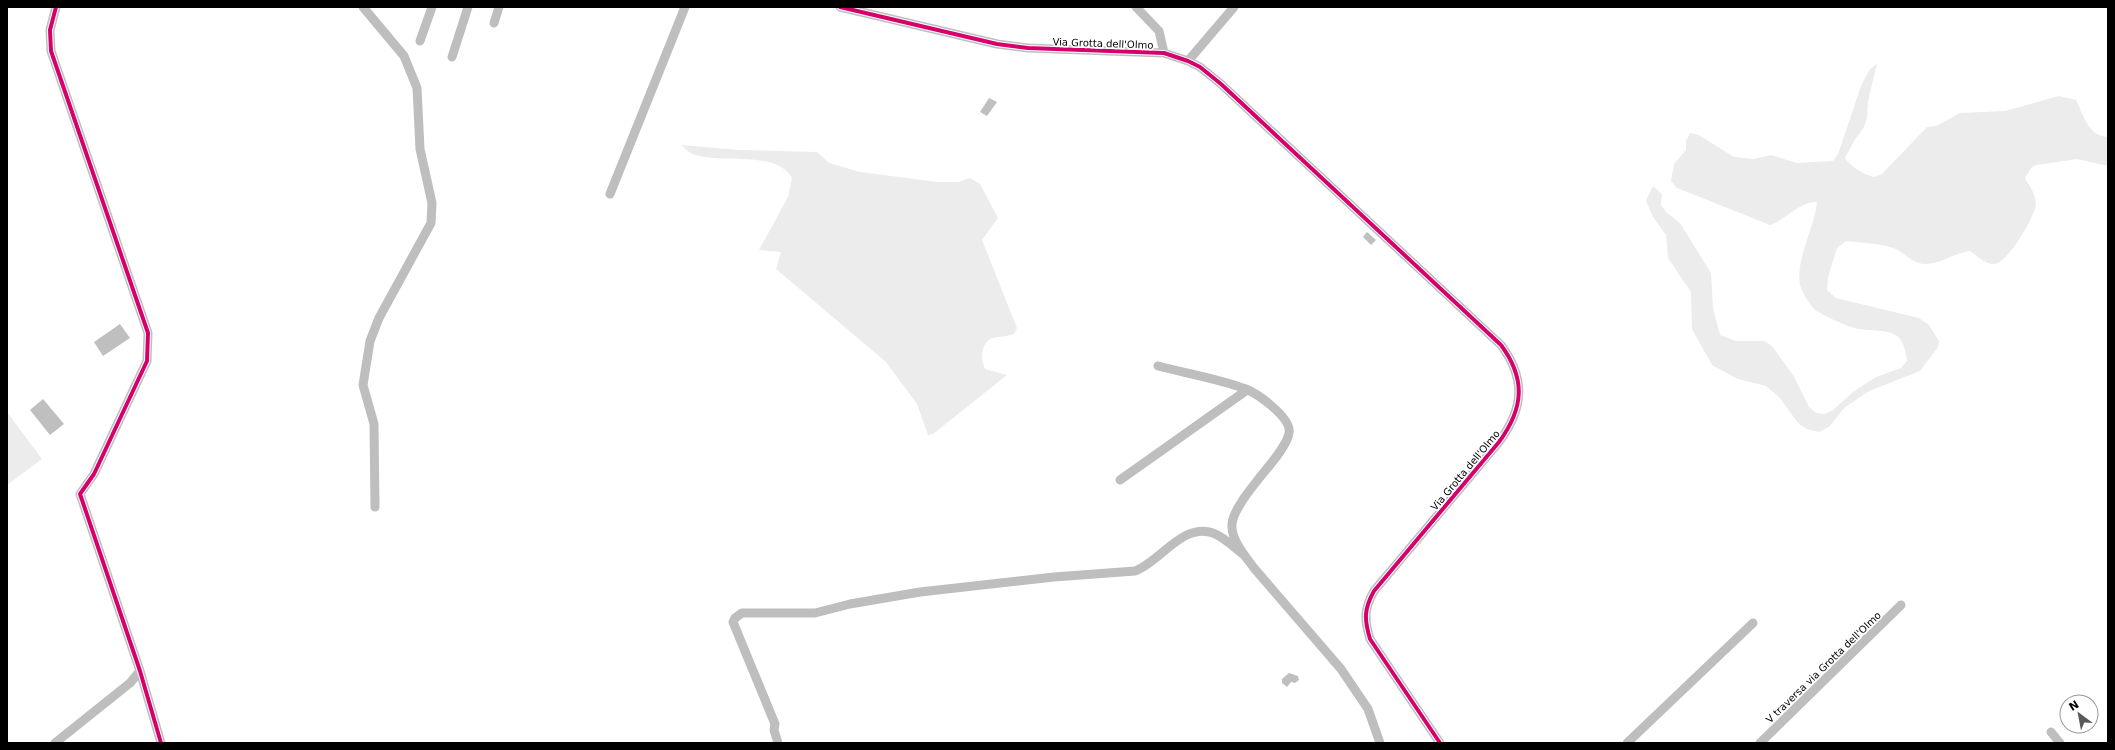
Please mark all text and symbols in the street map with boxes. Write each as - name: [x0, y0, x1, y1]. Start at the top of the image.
- street label: Via Grotta dell'Olmo: [1052, 36, 1154, 51]
- street label: Via Grotta dell'Olmo: [1429, 428, 1502, 513]
- street label: V traversa via Grotta dell'Olmo: [1764, 610, 1883, 725]
- north arrow: [2059, 694, 2099, 734]
- text: N: [2067, 698, 2081, 714]

